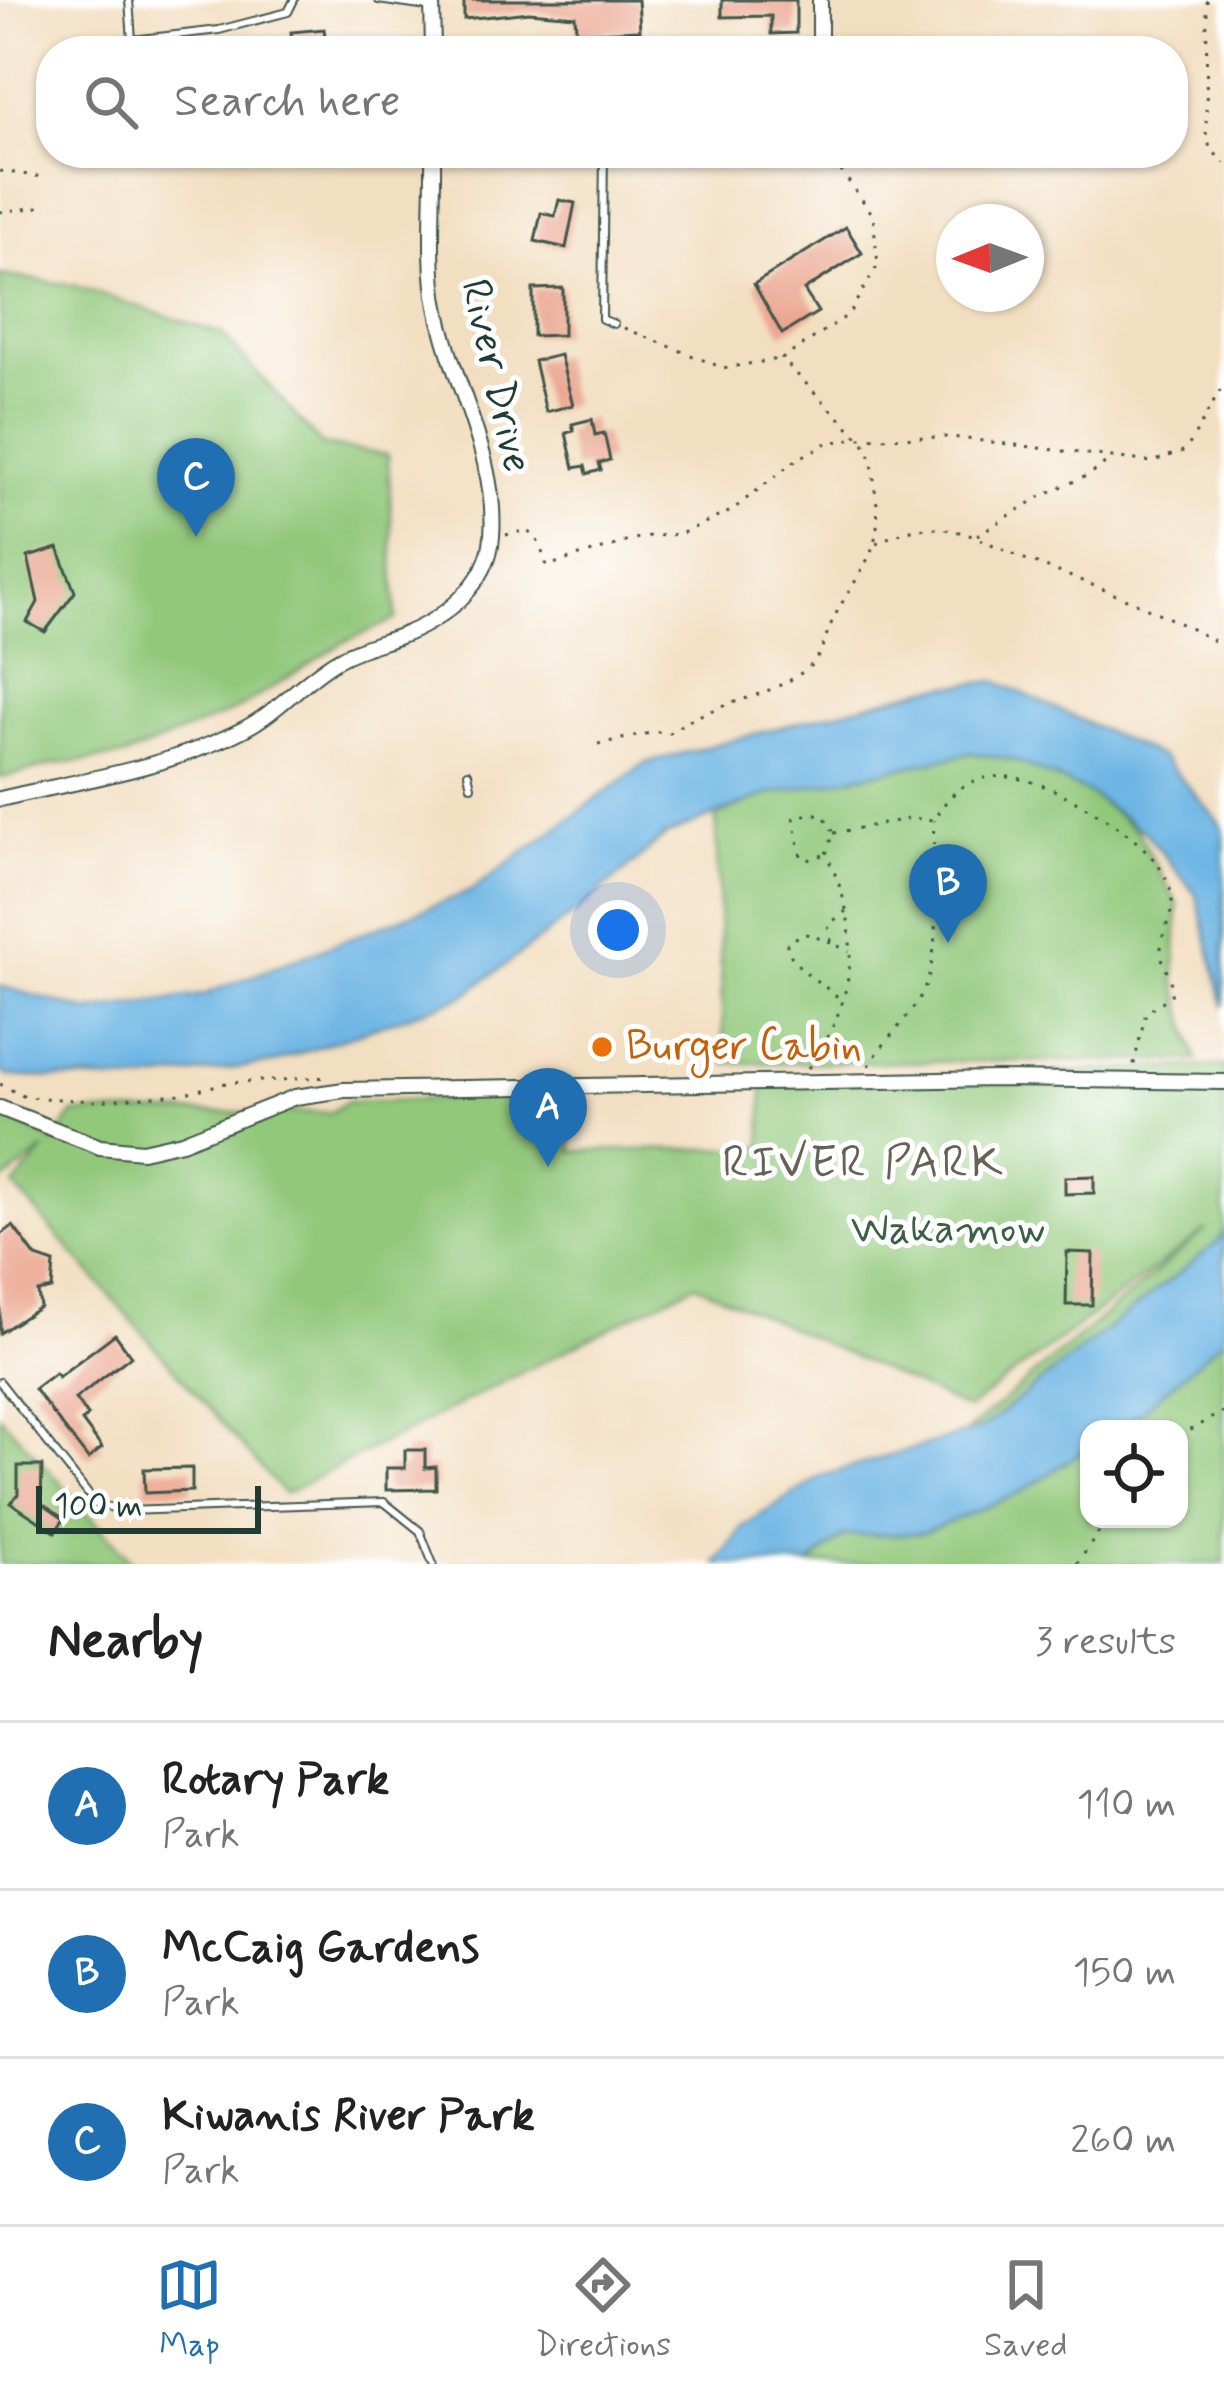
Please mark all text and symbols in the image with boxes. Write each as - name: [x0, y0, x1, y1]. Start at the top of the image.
- search box: [36, 36, 1188, 168]
- icon: search: [78, 69, 144, 135]
- text: Search here: [174, 73, 401, 132]
- north arrow: [936, 204, 1044, 312]
- street label: River Drive: [446, 274, 544, 478]
- pin: C: [157, 438, 235, 537]
- pin: B: [909, 844, 987, 943]
- your location: [588, 900, 648, 960]
- place label: Burger Cabin: [626, 1020, 862, 1078]
- marker: Burger Cabin: [589, 1034, 615, 1060]
- pin: A: [509, 1068, 587, 1167]
- district label: RIVER PARK: [722, 1134, 1006, 1193]
- park label: Wakamow: [851, 1203, 1045, 1258]
- map controls: [1080, 1420, 1188, 1528]
- button: locate: [1080, 1420, 1188, 1528]
- scale bar: [36, 1480, 261, 1533]
- text: 100 m: [54, 1485, 143, 1529]
- text: Nearby: [48, 1609, 203, 1675]
- text: 3 results: [1035, 1617, 1176, 1668]
- text: Rotary Park: [162, 1751, 389, 1810]
- text: A: [74, 1780, 100, 1831]
- text: 110 m: [1077, 1780, 1176, 1831]
- text: Park: [162, 1810, 240, 1861]
- text: McCaig Gardens: [162, 1919, 479, 1978]
- text: B: [75, 1948, 99, 1999]
- text: 150 m: [1073, 1948, 1176, 1999]
- text: Park: [162, 1978, 240, 2029]
- text: Kiwanis River Park: [162, 2087, 535, 2146]
- text: C: [73, 2116, 101, 2167]
- text: 260 m: [1070, 2116, 1176, 2167]
- text: Park: [162, 2146, 240, 2197]
- tab: Map: [156, 2252, 222, 2368]
- tab: Directions: [535, 2252, 671, 2368]
- tab: Saved: [984, 2252, 1068, 2368]

